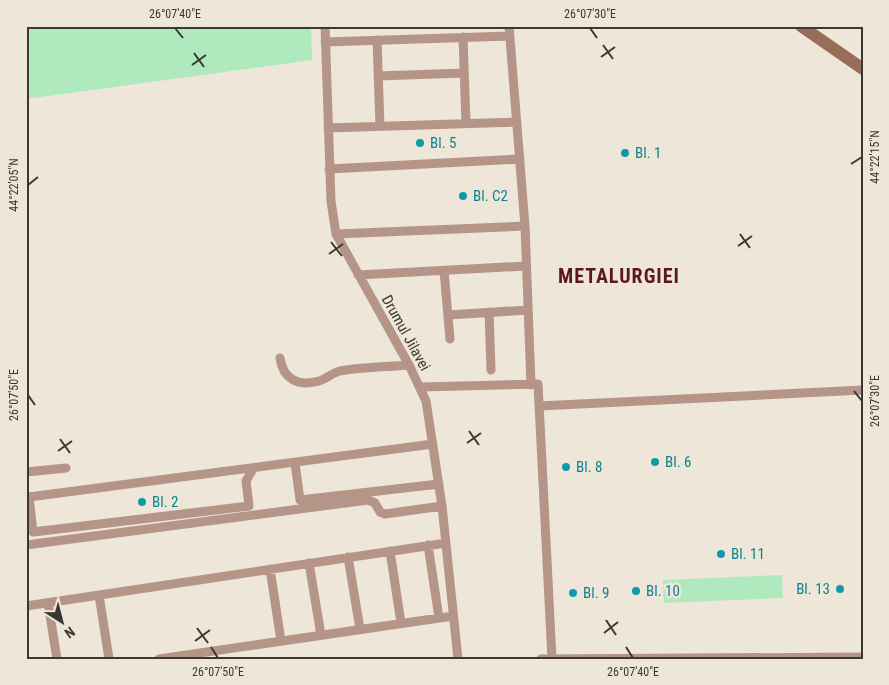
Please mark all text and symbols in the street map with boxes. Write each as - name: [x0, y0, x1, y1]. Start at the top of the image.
- text: 26°07'40"E: [149, 7, 201, 21]
- text: 26°07'30"E: [564, 7, 616, 21]
- text: 44°22'15"N: [868, 130, 882, 184]
- place label: Bl. 5: [430, 134, 456, 152]
- marker: Bl. 5: [414, 137, 426, 149]
- place label: Bl. 1: [635, 144, 661, 162]
- marker: Bl. 1: [619, 147, 631, 159]
- text: 44°22'05"N: [7, 158, 21, 212]
- place label: Bl. C2: [473, 187, 508, 205]
- marker: Bl. C2: [457, 190, 469, 202]
- district label: METALURGIEI: [558, 264, 680, 288]
- street label: Drumul Jilavei: [378, 292, 434, 374]
- text: 26°07'50"E: [7, 369, 21, 421]
- text: 26°07'30"E: [868, 375, 882, 427]
- place label: Bl. 6: [665, 453, 691, 471]
- marker: Bl. 6: [649, 456, 661, 468]
- place label: Bl. 8: [576, 458, 602, 476]
- marker: Bl. 8: [560, 461, 572, 473]
- place label: Bl. 2: [152, 493, 178, 511]
- marker: Bl. 2: [136, 496, 148, 508]
- place label: Bl. 11: [731, 545, 765, 563]
- marker: Bl. 11: [715, 548, 727, 560]
- place label: Bl. 13: [796, 580, 830, 598]
- place label: Bl. 10: [646, 582, 680, 600]
- marker: Bl. 13: [834, 583, 846, 595]
- place label: Bl. 9: [583, 584, 609, 602]
- marker: Bl. 10: [630, 585, 642, 597]
- marker: Bl. 9: [567, 587, 579, 599]
- north arrow: [38, 598, 88, 648]
- text: N: [61, 624, 78, 642]
- text: 26°07'50"E: [192, 665, 244, 679]
- text: 26°07'40"E: [607, 665, 659, 679]

